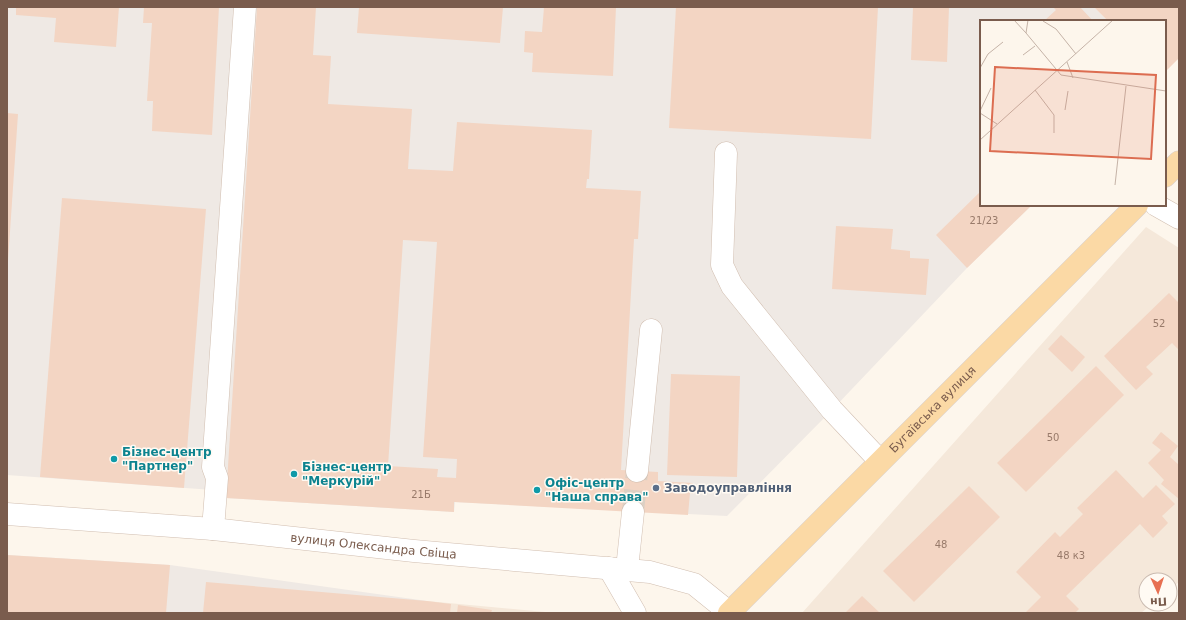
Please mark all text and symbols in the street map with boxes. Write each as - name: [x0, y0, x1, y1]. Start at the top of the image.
- inset map: [980, 20, 1166, 206]
- house number: 21/23: [970, 215, 998, 226]
- house number: 52: [1153, 318, 1165, 329]
- street label: Бугаївська вулиця: [886, 363, 979, 456]
- house number: 50: [1047, 432, 1059, 443]
- place label: Бізнес-центр "Партнер": [122, 445, 212, 473]
- marker: Бізнес-центр "Партнер": [109, 454, 119, 464]
- place label: Бізнес-центр "Меркурій": [302, 460, 392, 488]
- marker: Бізнес-центр "Меркурій": [289, 469, 299, 479]
- place label: Офіс-центр "Наша справа": [545, 476, 648, 504]
- place label: Заводоуправління: [664, 481, 792, 495]
- marker: Заводоуправління: [651, 483, 661, 493]
- marker: Офіс-центр "Наша справа": [532, 485, 542, 495]
- house number: 21Б: [411, 489, 431, 500]
- street label: вулиця Олександра Свіща: [290, 531, 457, 562]
- house number: 48: [935, 539, 947, 550]
- house number: 48 к3: [1057, 550, 1085, 561]
- north arrow: [1138, 572, 1178, 612]
- text: Пн: [1150, 595, 1167, 608]

